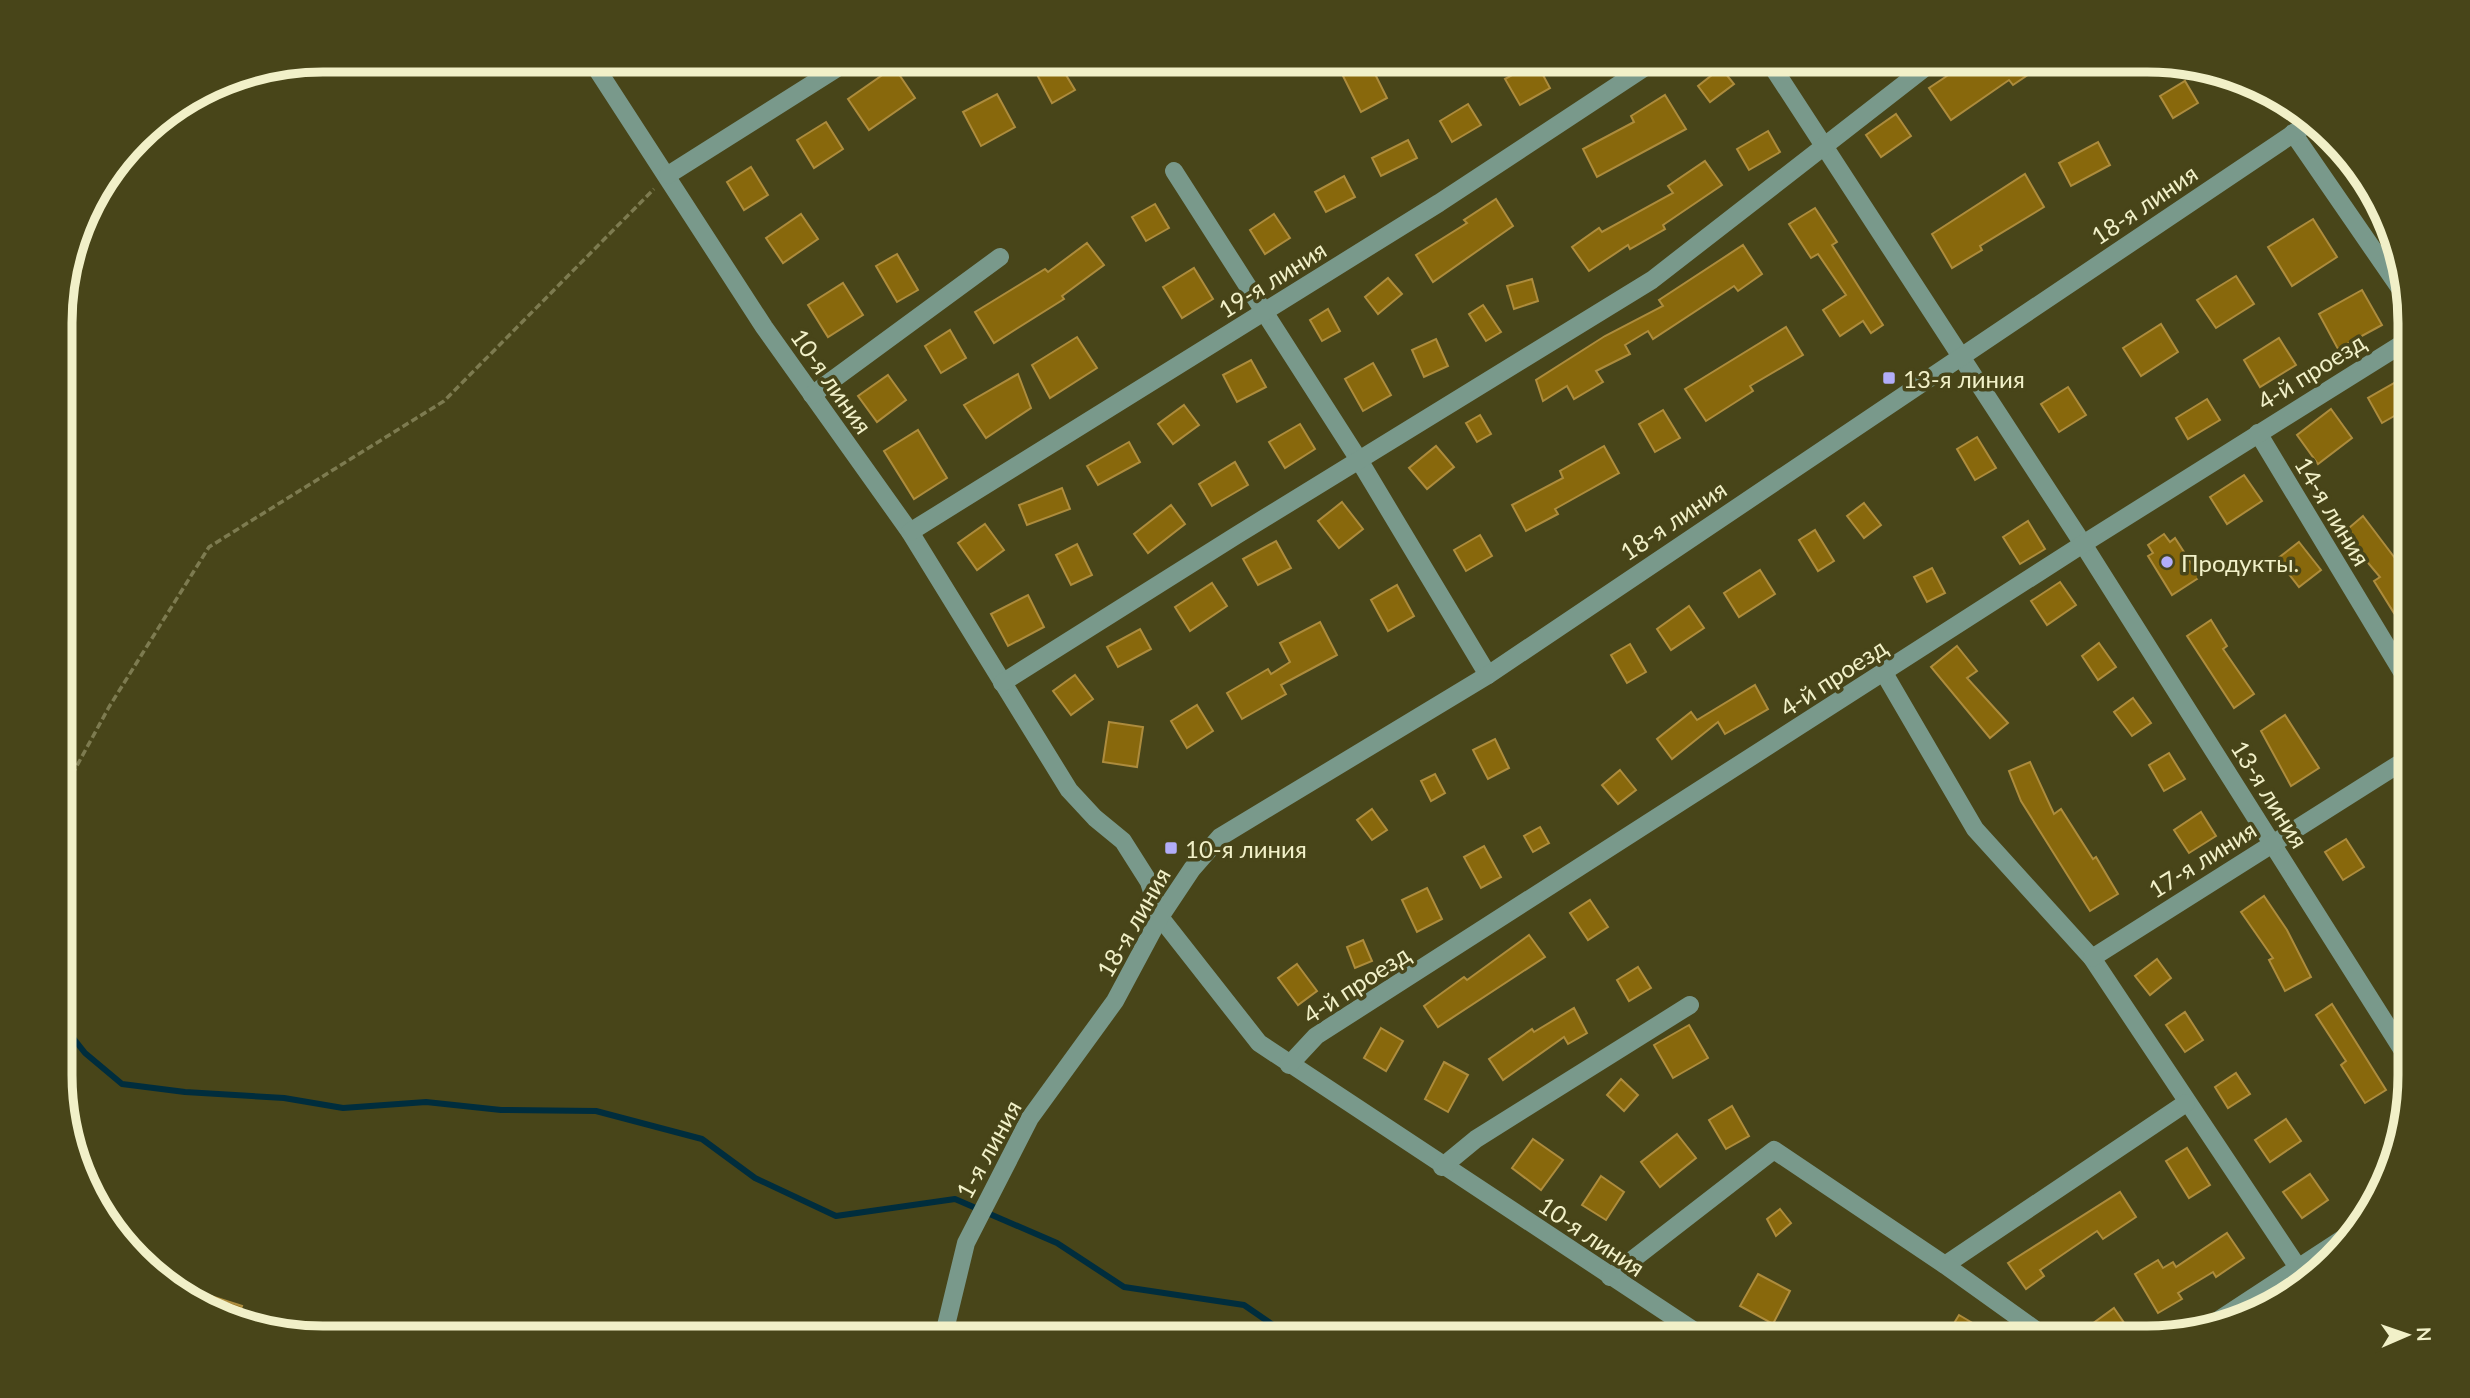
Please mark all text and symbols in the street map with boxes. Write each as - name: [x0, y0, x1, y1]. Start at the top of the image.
- street label: 18-я линия: [2085, 158, 2203, 250]
- street label: 19-я линия: [1213, 234, 1331, 324]
- street label: 10-я линия: [785, 323, 879, 439]
- street label: 4-й проезд: [2252, 326, 2370, 416]
- place label: 13-я линия: [1903, 364, 2025, 393]
- marker: 13-я линия: [1881, 370, 1897, 386]
- street label: 14-я линия: [2289, 451, 2377, 571]
- street label: 18-я линия: [1614, 474, 1732, 566]
- place label: Продукты.: [2181, 548, 2299, 577]
- marker: Продукты.: [2159, 554, 2175, 570]
- street label: 4-й проезд: [1774, 632, 1892, 722]
- street label: 13-я линия: [2225, 735, 2315, 853]
- street label: 17-я линия: [2143, 814, 2261, 904]
- place label: 10-я линия: [1185, 834, 1307, 863]
- marker: 10-я линия: [1163, 840, 1179, 856]
- street label: 18-я линия: [1090, 862, 1176, 982]
- street label: 4-й проезд: [1297, 939, 1415, 1029]
- street label: 1-я линия: [949, 1095, 1027, 1203]
- street label: 10-я линия: [1533, 1190, 1651, 1282]
- north arrow: [2372, 1300, 2442, 1370]
- text: N: [2413, 1327, 2436, 1342]

